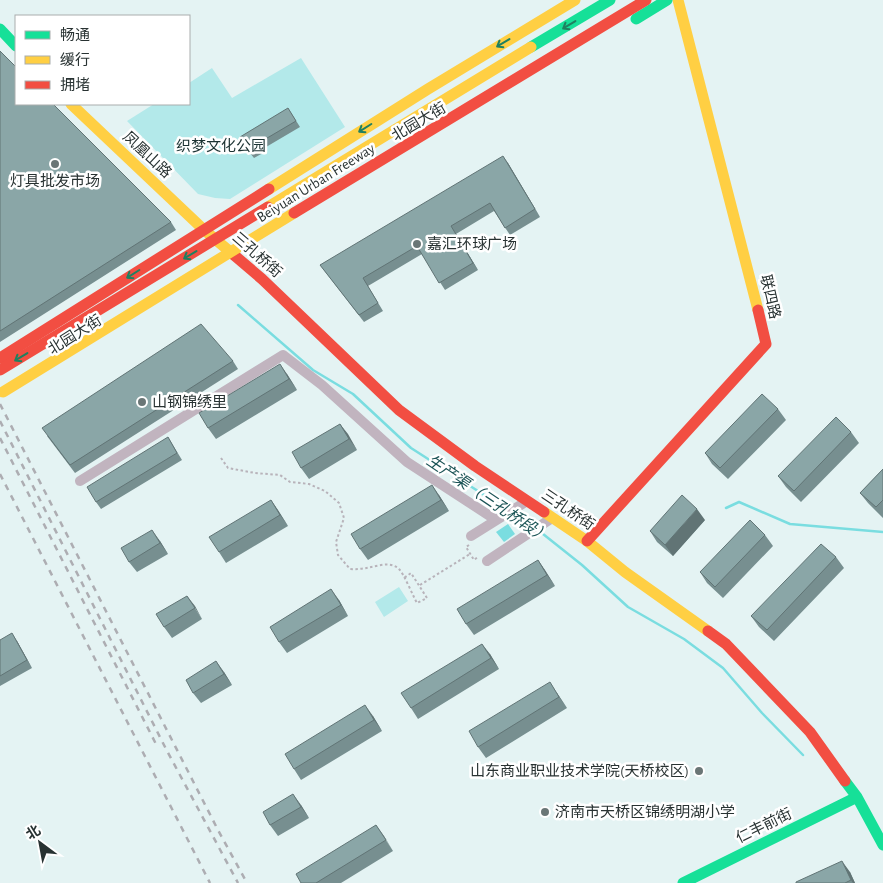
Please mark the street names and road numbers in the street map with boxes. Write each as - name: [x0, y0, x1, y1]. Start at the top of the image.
- street label: 北园大街: [388, 98, 449, 144]
- street label: 凤凰山路: [120, 128, 175, 181]
- street label: Beiyuan Urban Freeway: [254, 140, 378, 225]
- street label: 三孔桥街: [229, 229, 285, 280]
- street label: 联四路: [758, 273, 783, 321]
- street label: 北园大街: [45, 311, 104, 357]
- street label: 三孔桥街: [539, 486, 598, 533]
- street label: 仁丰前街: [733, 805, 794, 846]

